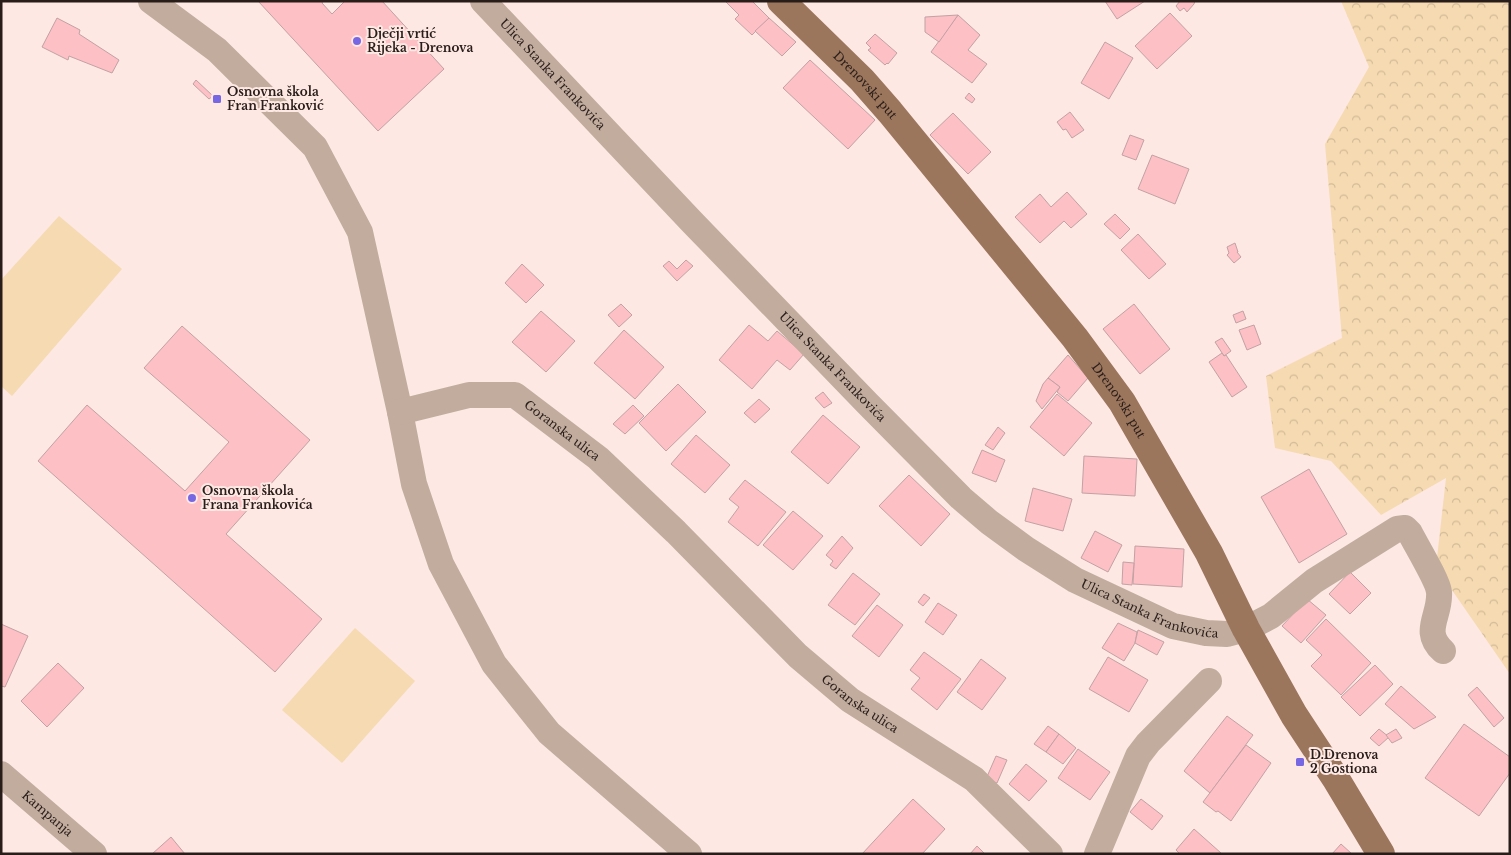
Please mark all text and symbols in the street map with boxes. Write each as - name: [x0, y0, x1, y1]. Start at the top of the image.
- street label: Ulica Stanka Frankovića: [497, 15, 609, 133]
- place label: Dječji vrtić Rijeka - Drenova: [367, 26, 473, 55]
- marker: Dječji vrtić Rijeka - Drenova: [351, 35, 363, 47]
- street label: Drenovski put: [830, 48, 901, 122]
- place label: Osnovna škola Fran Franković: [227, 84, 324, 113]
- marker: Osnovna škola Fran Franković: [211, 93, 223, 105]
- street label: Ulica Stanka Frankovića: [776, 309, 890, 425]
- street label: Drenovski put: [1089, 360, 1149, 441]
- street label: Goranska ulica: [521, 397, 603, 464]
- place label: Osnovna škola Frana Frankovića: [202, 483, 313, 512]
- marker: Osnovna škola Frana Frankovića: [186, 492, 198, 504]
- street label: Ulica Stanka Frankovića: [1079, 576, 1219, 641]
- street label: Goranska ulica: [819, 671, 902, 736]
- place label: D.Drenova 2 Gostiona: [1310, 747, 1379, 776]
- marker: D.Drenova 2 Gostiona: [1294, 756, 1306, 768]
- street label: Kampanja: [19, 787, 76, 840]

